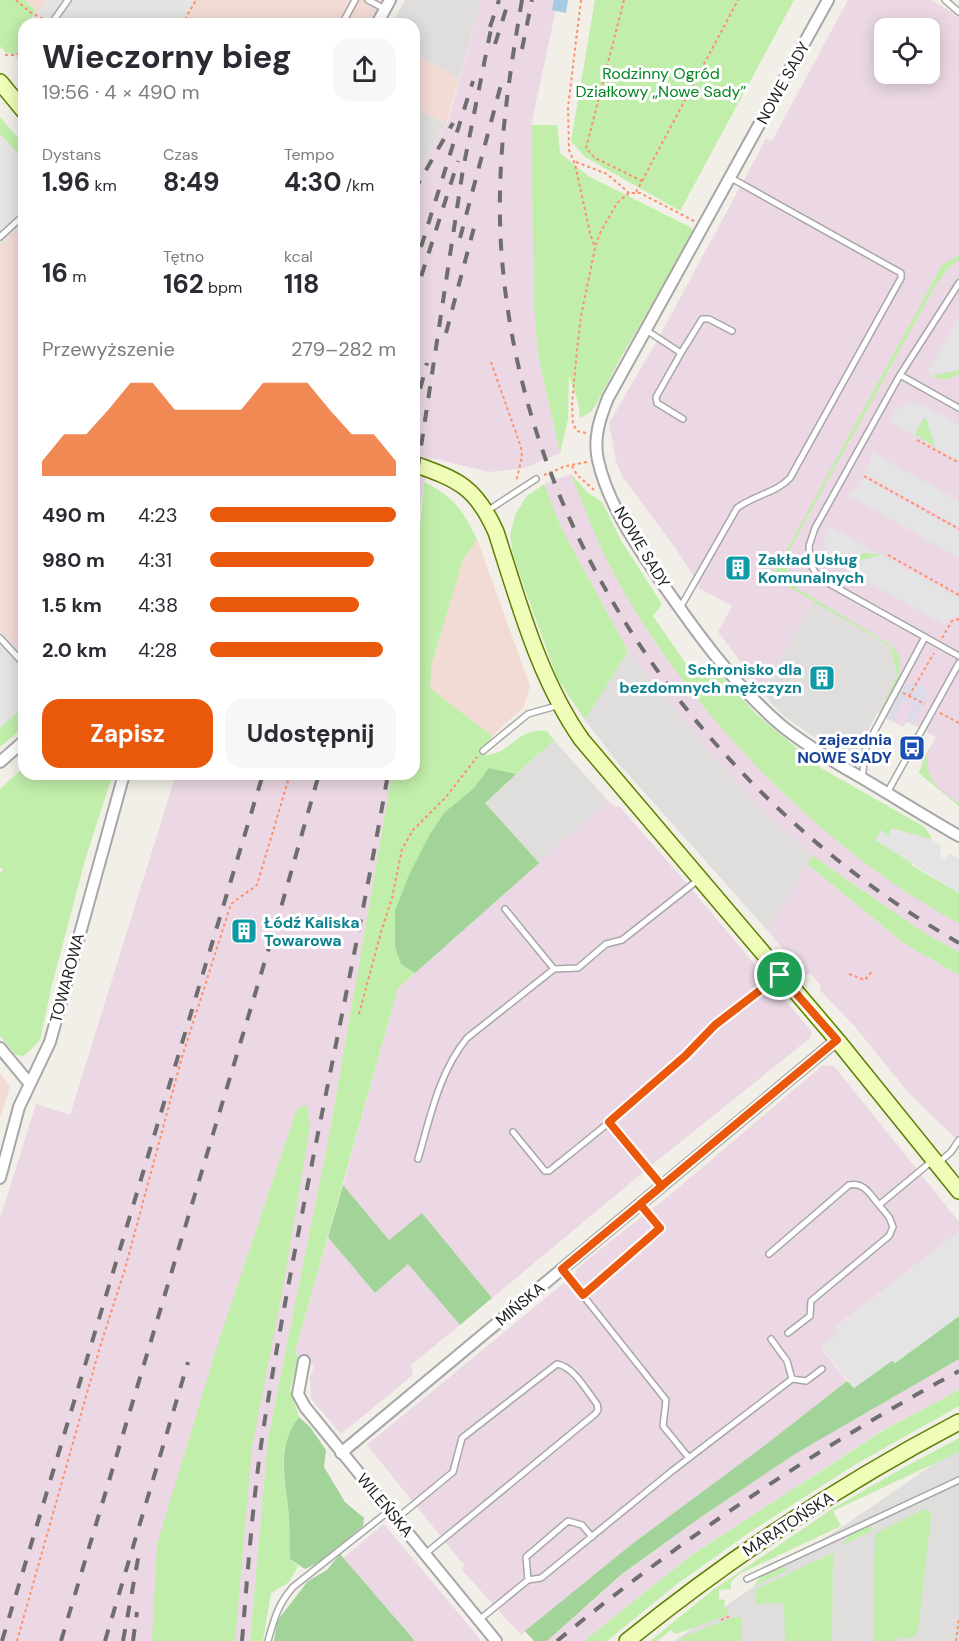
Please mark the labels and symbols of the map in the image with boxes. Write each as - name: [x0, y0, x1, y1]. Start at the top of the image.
- street label: NOWE SADY: [752, 38, 814, 128]
- park label: Rodzinny Ogród Działkowy „Nowe Sady”: [576, 63, 747, 102]
- street label: NOWE SADY: [610, 502, 674, 592]
- place label: Zakład Usług Komunalnych: [758, 549, 864, 588]
- building icon: Zakład Usług Komunalnych: [723, 553, 753, 583]
- place label: Schronisko dla bezdomnych mężczyzn: [619, 659, 802, 698]
- building icon: Schronisko dla bezdomnych mężczyzn: [807, 663, 837, 693]
- place label: zajezdnia NOWE SADY: [797, 729, 892, 768]
- bus stop icon: zajezdnia NOWE SADY: [897, 733, 927, 763]
- place label: Łódź Kaliska Towarowa: [264, 912, 360, 951]
- building icon: Łódź Kaliska Towarowa: [229, 916, 259, 946]
- street label: TOWAROWA: [45, 931, 89, 1025]
- pin: [754, 949, 805, 1000]
- street label: MIŃSKA: [491, 1277, 549, 1331]
- street label: WILEŃSKA: [352, 1469, 418, 1542]
- street label: MARATOŃSKA: [739, 1487, 838, 1561]

